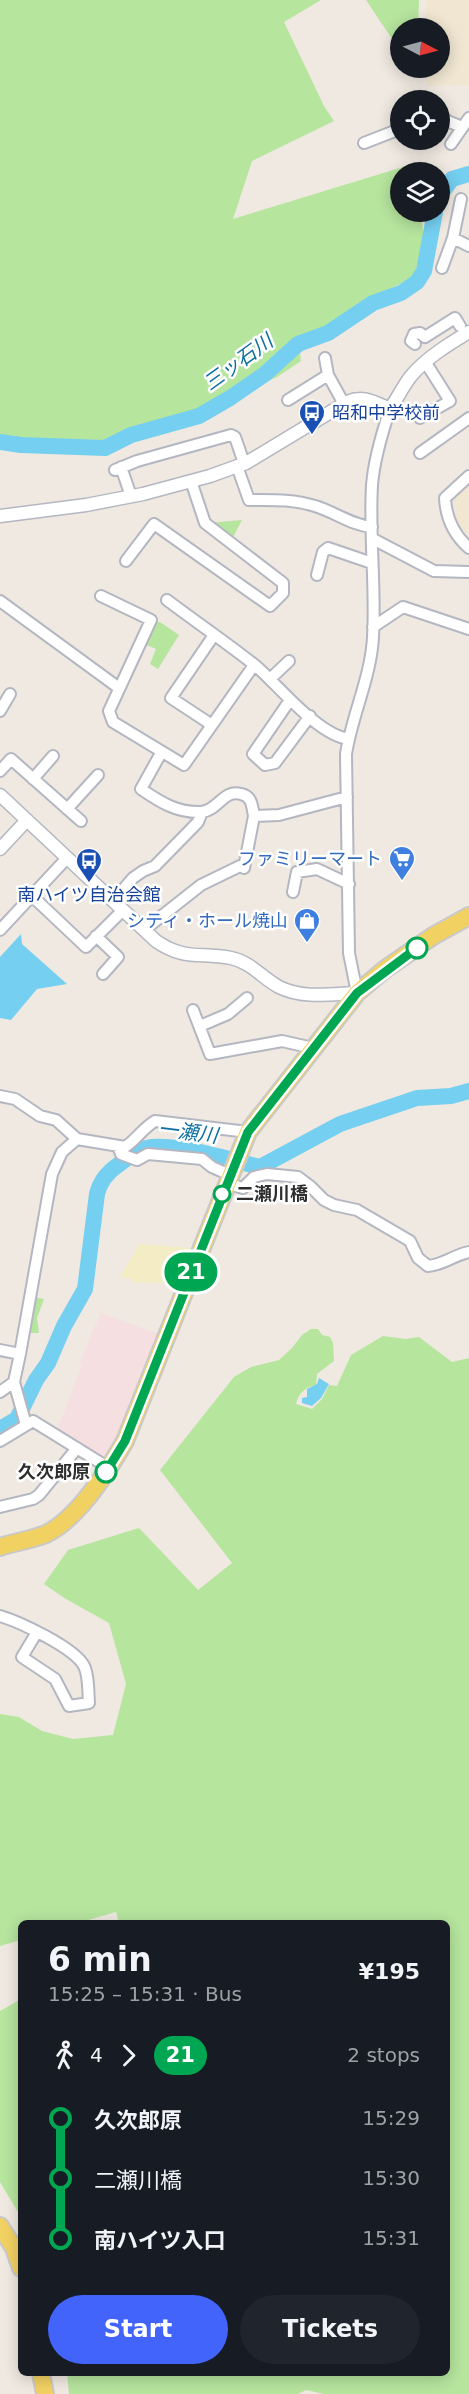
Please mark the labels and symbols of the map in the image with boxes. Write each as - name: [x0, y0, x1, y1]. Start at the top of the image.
- north arrow: [390, 18, 450, 78]
- water label: 三ッ石川: [199, 328, 279, 395]
- bus stop icon: 昭和中学校前: [297, 398, 327, 436]
- place label: 昭和中学校前: [332, 402, 440, 423]
- supermarket icon: ファミリーマート: [387, 844, 417, 882]
- bus stop icon: 南ハイツ自治会館: [74, 846, 104, 884]
- place label: ファミリーマート: [238, 848, 382, 869]
- place label: 南ハイツ自治会館: [17, 884, 161, 905]
- shop icon: シティ・ホール焼山: [292, 906, 322, 944]
- place label: シティ・ホール焼山: [127, 910, 288, 931]
- unlabelled marker: [406, 937, 428, 959]
- water label: 一瀬川: [157, 1116, 221, 1148]
- place label: 二瀬川橋: [236, 1183, 308, 1204]
- marker: 二瀬川橋: [213, 1185, 231, 1203]
- line badge: 21: [164, 1252, 218, 1292]
- place label: 久次郎原: [18, 1461, 90, 1482]
- marker: 久次郎原: [95, 1461, 117, 1483]

